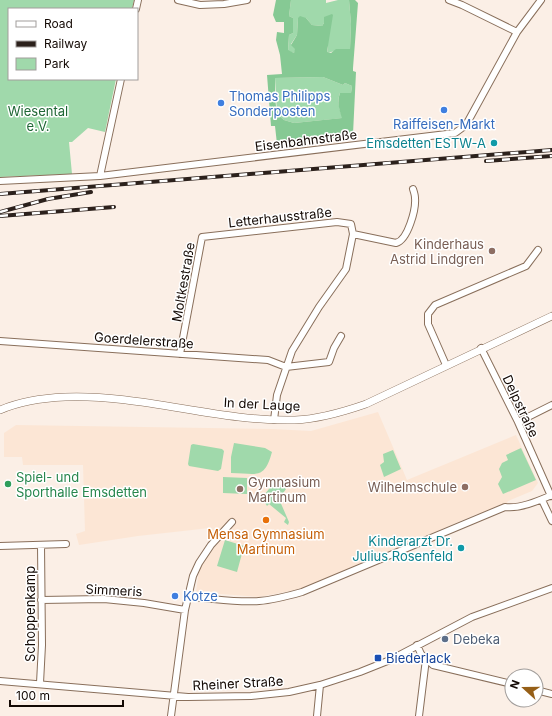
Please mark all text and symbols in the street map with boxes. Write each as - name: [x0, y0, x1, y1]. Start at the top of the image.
- legend: [8, 8, 138, 80]
- text: Road: [44, 16, 73, 31]
- text: Railway: [44, 36, 88, 51]
- text: Park: [44, 56, 70, 71]
- place label: Thomas Philipps Sonderposten: [229, 88, 330, 119]
- marker: Thomas Philipps Sonderposten: [216, 98, 226, 108]
- park label: Wiesental e.V.: [8, 103, 68, 134]
- marker: Raiffeisen-Markt: [439, 105, 449, 115]
- place label: Raiffeisen-Markt: [393, 116, 495, 132]
- street label: Eisenbahnstraße: [254, 126, 358, 154]
- place label: Emsdetten ESTW-A: [366, 135, 486, 151]
- marker: Emsdetten ESTW-A: [489, 138, 499, 148]
- street label: Letterhausstraße: [227, 204, 333, 230]
- place label: Kinderhaus Astrid Lindgren: [390, 236, 484, 267]
- street label: Moltkestraße: [168, 241, 198, 323]
- marker: Kinderhaus Astrid Lindgren: [487, 246, 497, 256]
- street label: Goerdelerstraße: [94, 329, 194, 351]
- street label: Delpstraße: [500, 372, 542, 440]
- street label: In der Lauge: [223, 394, 301, 414]
- place label: Spiel- und Sporthalle Emsdetten: [16, 469, 147, 500]
- place label: Gymnasium Martinum: [248, 474, 320, 505]
- marker: Spiel- und Sporthalle Emsdetten: [3, 479, 13, 489]
- place label: Wilhelmschule: [368, 479, 457, 495]
- marker: Wilhelmschule: [460, 482, 470, 492]
- marker: Gymnasium Martinum: [235, 484, 245, 494]
- marker: Mensa Gymnasium Martinum: [261, 515, 271, 525]
- place label: Mensa Gymnasium Martinum: [207, 526, 325, 557]
- place label: Kinderarzt Dr. Julius Rosenfeld: [352, 533, 453, 564]
- marker: Kinderarzt Dr. Julius Rosenfeld: [456, 543, 466, 553]
- street label: Schoppenkamp: [22, 566, 38, 662]
- street label: Simmeris: [85, 581, 143, 599]
- place label: Kotze: [183, 588, 218, 604]
- marker: Kotze: [170, 591, 180, 601]
- place label: Debeka: [453, 631, 500, 647]
- marker: Debeka: [440, 634, 450, 644]
- place label: Biederlack: [386, 650, 451, 666]
- marker: Biederlack: [373, 653, 383, 663]
- north arrow: [504, 668, 544, 708]
- street label: Rheiner Straße: [192, 673, 284, 693]
- text: N: [507, 678, 523, 691]
- scale bar: [10, 682, 123, 708]
- text: 100 m: [16, 688, 50, 703]

